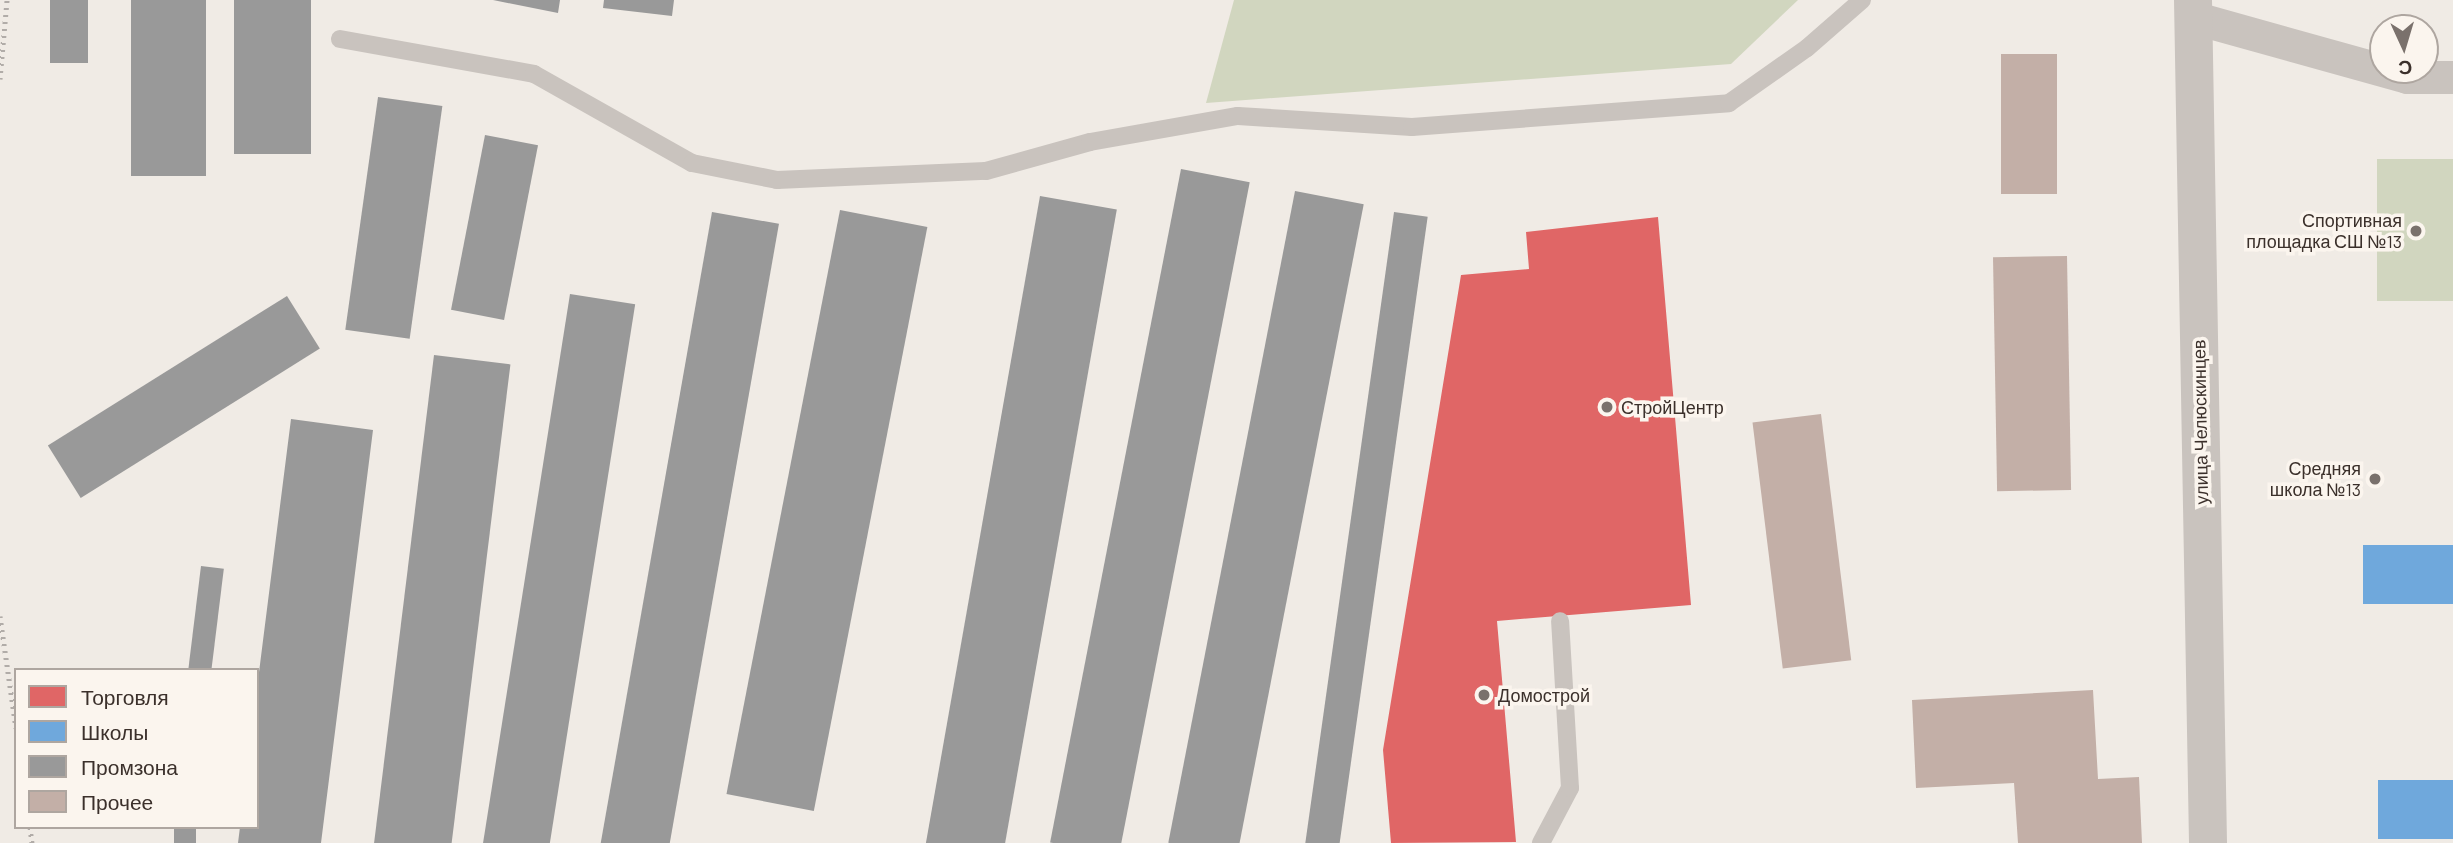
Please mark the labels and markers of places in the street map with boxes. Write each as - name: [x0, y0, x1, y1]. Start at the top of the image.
- place label: Спортивная площадка СШ №13: [2246, 210, 2402, 252]
- marker: Спортивная площадка СШ №13: [2408, 223, 2424, 239]
- place label: СтройЦентр: [1621, 396, 1724, 418]
- marker: СтройЦентр: [1599, 399, 1615, 415]
- place label: Средняя школа №13: [2270, 458, 2361, 500]
- marker: Средняя школа №13: [2367, 471, 2383, 487]
- place label: Домострой: [1498, 684, 1590, 706]
- marker: Домострой: [1476, 687, 1492, 703]

